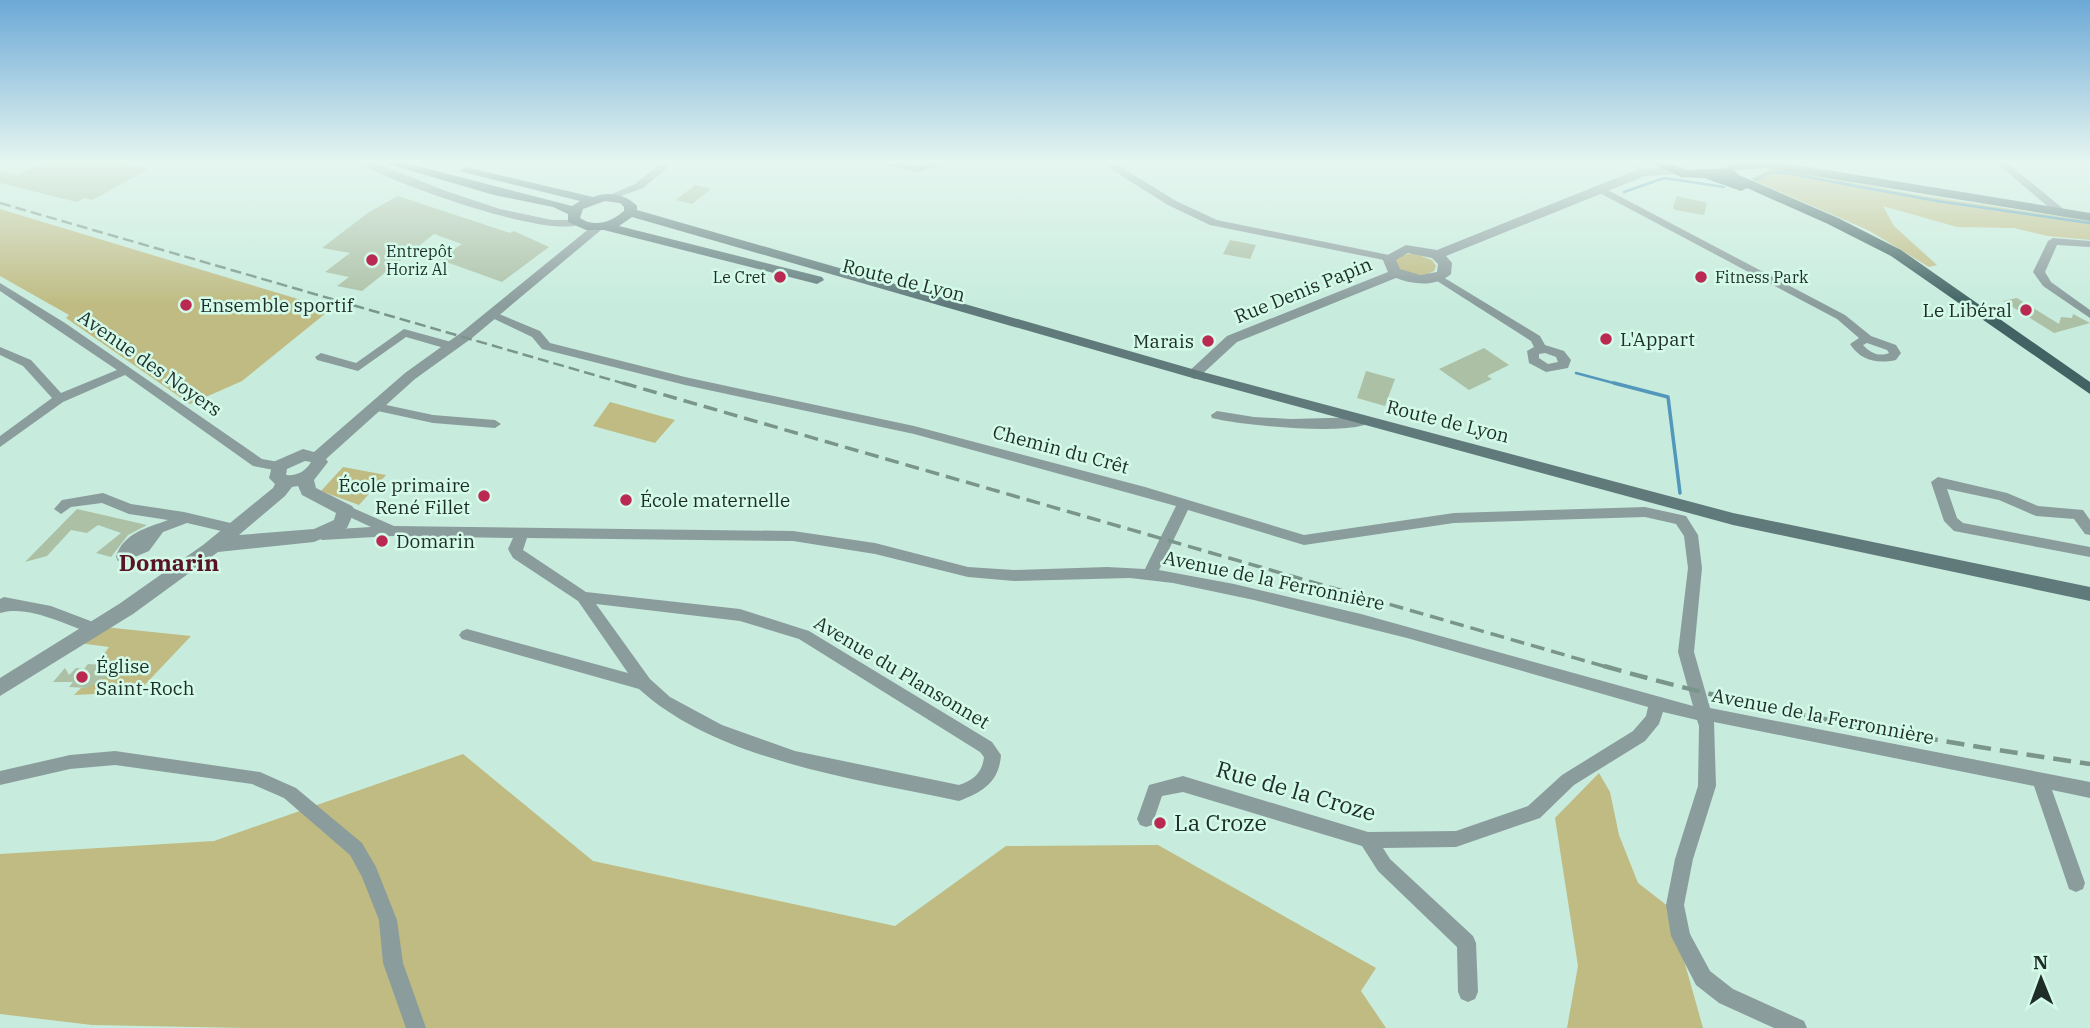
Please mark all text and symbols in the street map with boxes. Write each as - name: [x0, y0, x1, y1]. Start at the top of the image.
- place label: Entrepôt Horiz Al: [386, 241, 453, 279]
- street label: Rue Denis Papin: [1231, 251, 1375, 329]
- marker: Entrepôt Horiz Al: [364, 252, 380, 268]
- street label: Route de Lyon: [840, 253, 968, 307]
- place label: Le Cret: [713, 267, 766, 287]
- place label: Fitness Park: [1715, 267, 1809, 287]
- marker: Le Cret: [772, 269, 788, 285]
- marker: Fitness Park: [1693, 269, 1709, 285]
- place label: Ensemble sportif: [200, 293, 355, 317]
- marker: Ensemble sportif: [178, 297, 194, 313]
- place label: Le Libéral: [1923, 298, 2012, 322]
- marker: Le Libéral: [2018, 302, 2034, 318]
- street label: Avenue des Noyers: [74, 304, 226, 422]
- place label: L'Appart: [1620, 327, 1695, 351]
- place label: Marais: [1133, 329, 1194, 353]
- marker: L'Appart: [1598, 331, 1614, 347]
- marker: Marais: [1200, 333, 1216, 349]
- street label: Route de Lyon: [1384, 394, 1512, 448]
- street label: Chemin du Crêt: [990, 419, 1132, 479]
- place label: École primaire René Fillet: [338, 473, 470, 519]
- marker: École primaire René Fillet: [476, 488, 492, 504]
- place label: École maternelle: [640, 488, 790, 512]
- marker: École maternelle: [618, 492, 634, 508]
- place label: Domarin: [396, 529, 475, 553]
- marker: Domarin: [374, 533, 390, 549]
- street label: Avenue de la Ferronnière: [1161, 545, 1387, 615]
- district label: Domarin: [119, 547, 219, 577]
- street label: Avenue du Plansonnet: [810, 610, 994, 734]
- place label: Église Saint-Roch: [96, 654, 195, 700]
- marker: Église Saint-Roch: [74, 669, 90, 685]
- street label: Avenue de la Ferronnière: [1710, 683, 1936, 749]
- street label: Rue de la Croze: [1213, 753, 1380, 827]
- place label: La Croze: [1174, 807, 1267, 837]
- marker: La Croze: [1152, 815, 1168, 831]
- north arrow: [2006, 944, 2076, 1014]
- text: N: [2033, 950, 2048, 974]

